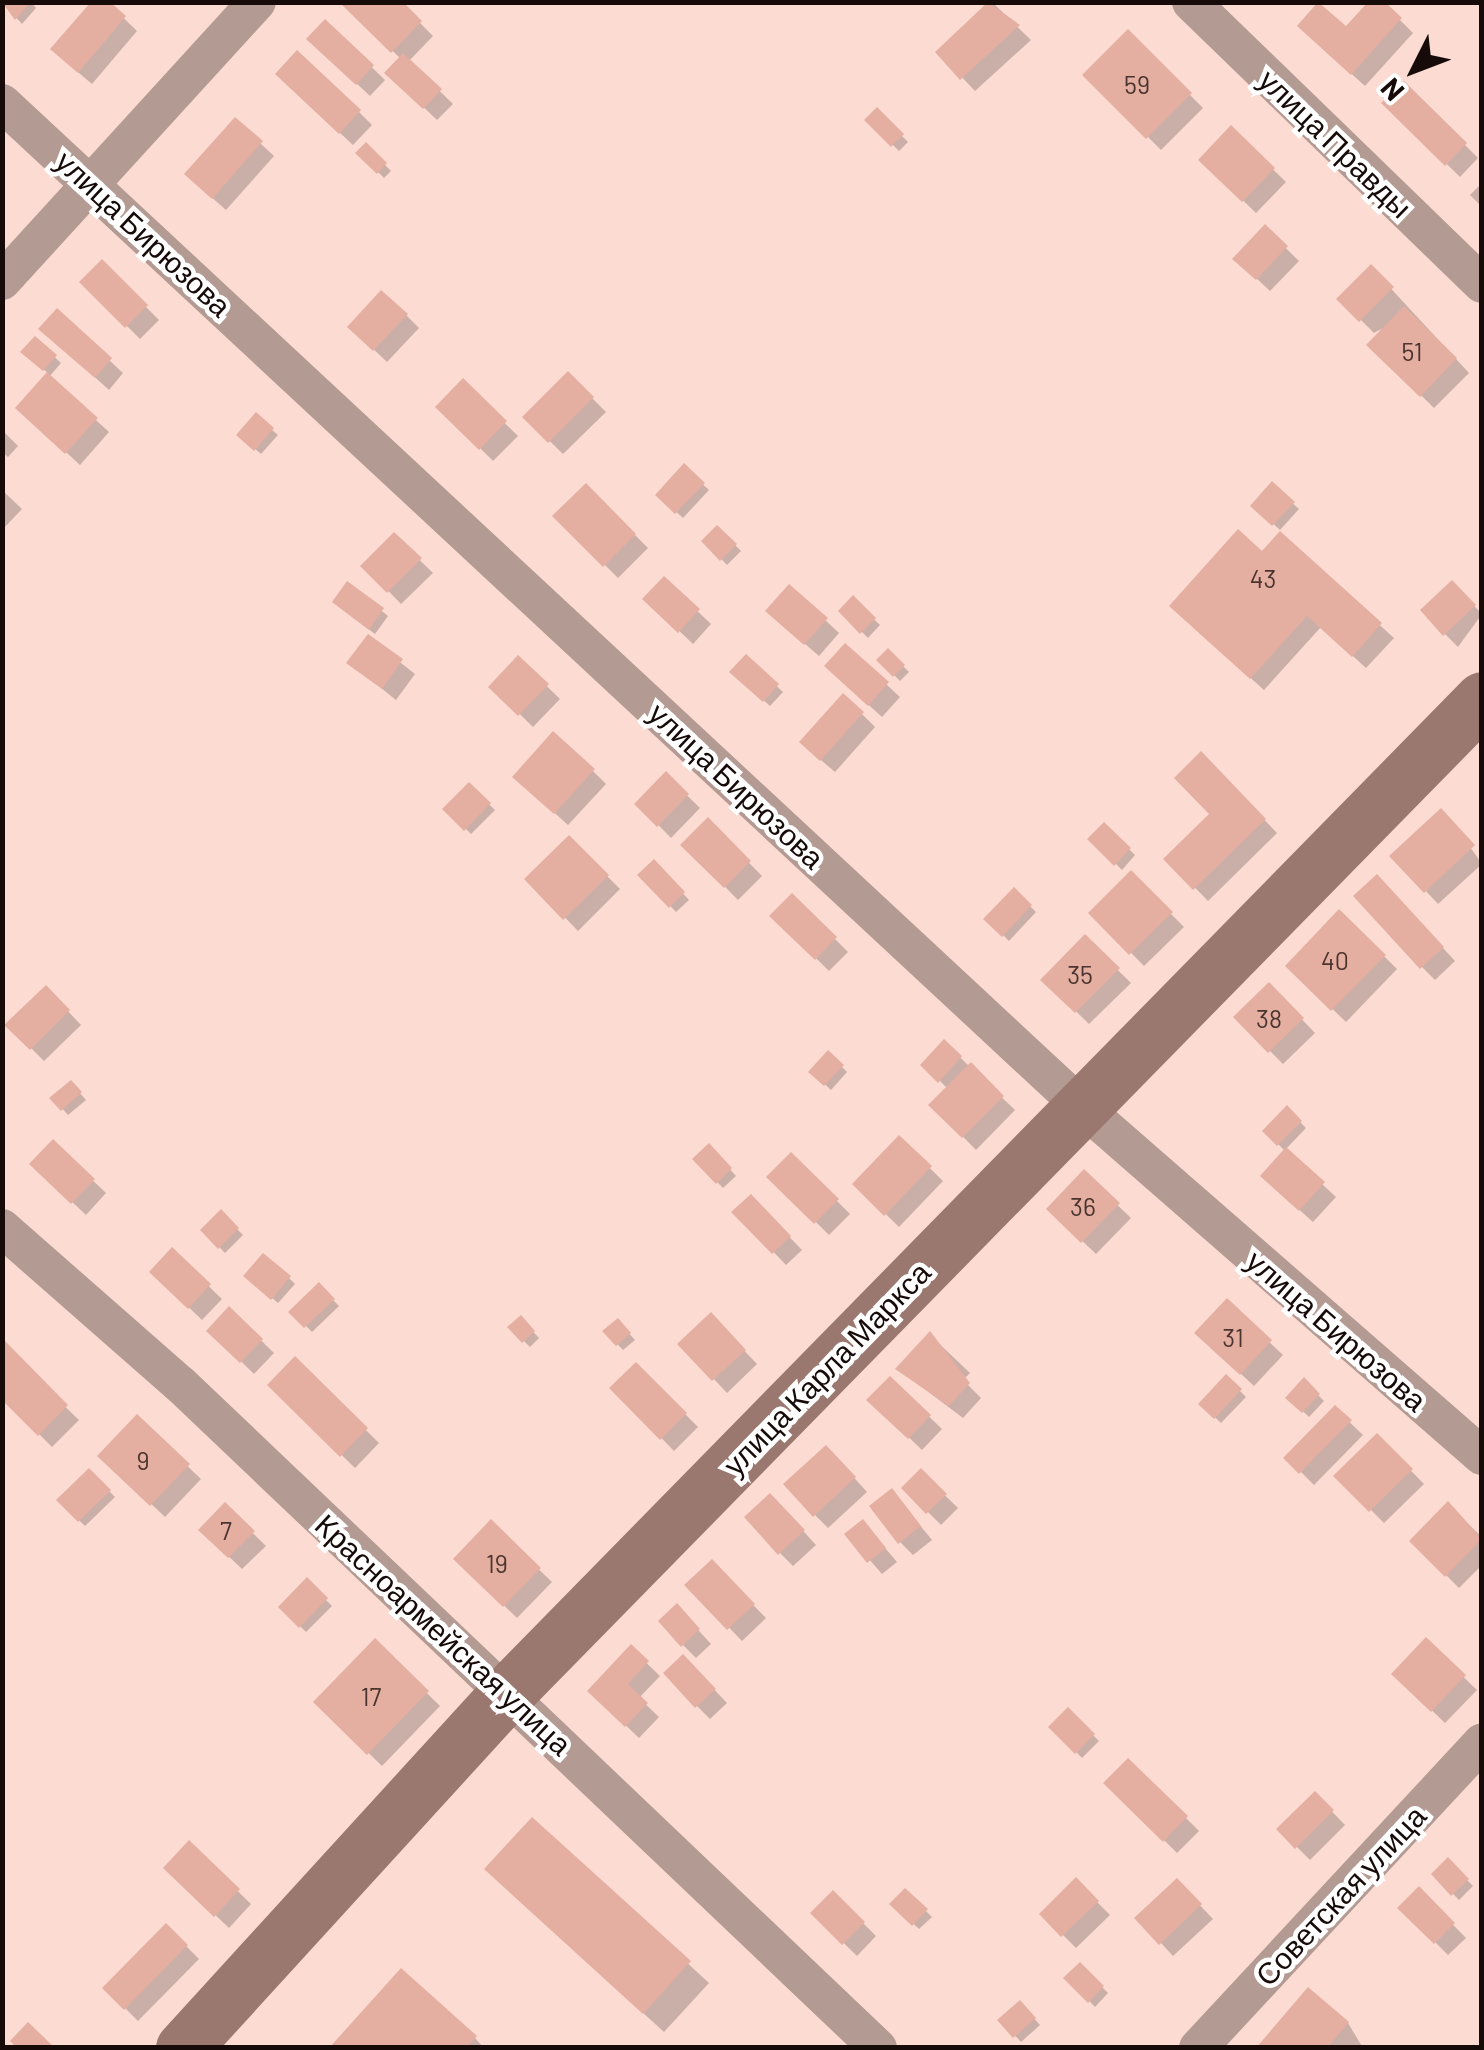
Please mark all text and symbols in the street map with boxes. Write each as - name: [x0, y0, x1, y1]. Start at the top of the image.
- north arrow: [1364, 20, 1464, 120]
- street label: улица Правды: [1252, 61, 1420, 225]
- house number: 59: [1124, 69, 1150, 99]
- text: N: [1373, 72, 1411, 108]
- street label: улица Бирюзова: [49, 143, 239, 323]
- house number: 51: [1402, 336, 1422, 366]
- house number: 43: [1250, 563, 1276, 593]
- street label: улица Бирюзова: [642, 695, 832, 875]
- house number: 40: [1321, 945, 1349, 975]
- house number: 35: [1067, 959, 1093, 989]
- house number: 38: [1256, 1003, 1282, 1033]
- house number: 36: [1070, 1191, 1096, 1221]
- street label: улица Бирюзова: [1240, 1242, 1434, 1418]
- street label: улица Карла Маркса: [715, 1254, 937, 1482]
- house number: 31: [1222, 1322, 1244, 1352]
- house number: 9: [136, 1445, 150, 1475]
- street label: Красноармейская улица: [309, 1506, 579, 1762]
- house number: 7: [220, 1515, 232, 1545]
- house number: 19: [486, 1548, 508, 1578]
- house number: 17: [361, 1681, 381, 1711]
- street label: Советская улица: [1247, 1797, 1433, 1993]

